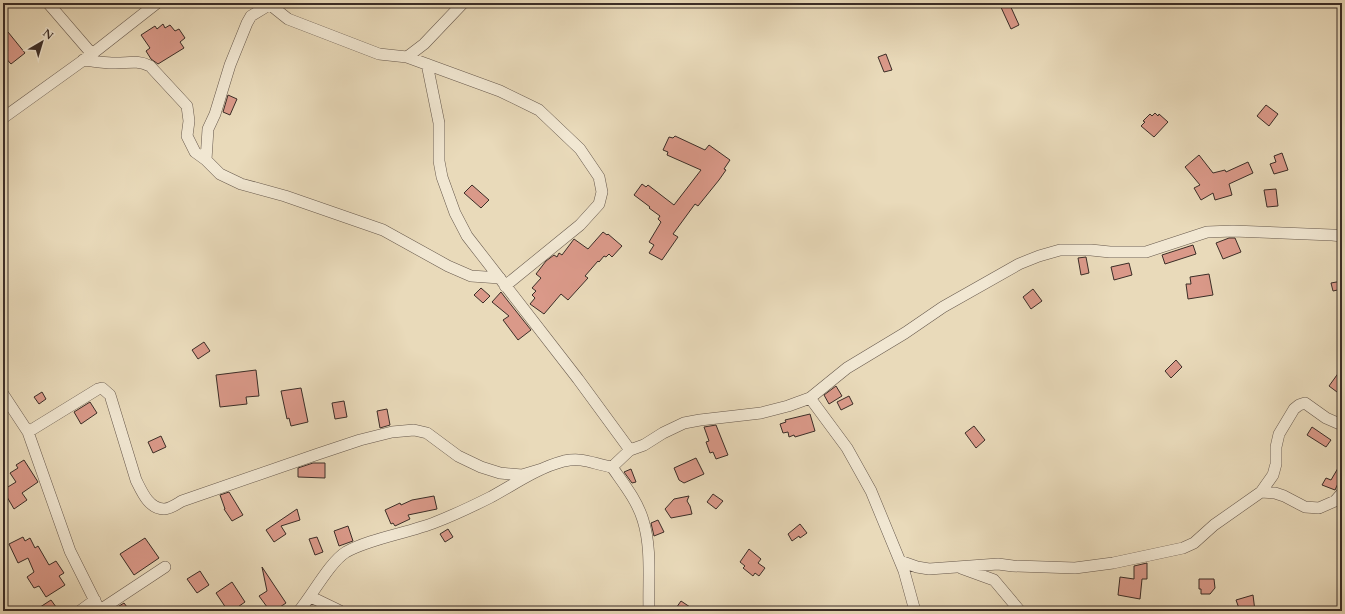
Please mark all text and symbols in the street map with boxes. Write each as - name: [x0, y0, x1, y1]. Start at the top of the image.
- north arrow: [22, 22, 62, 62]
- text: N: [39, 26, 57, 44]

